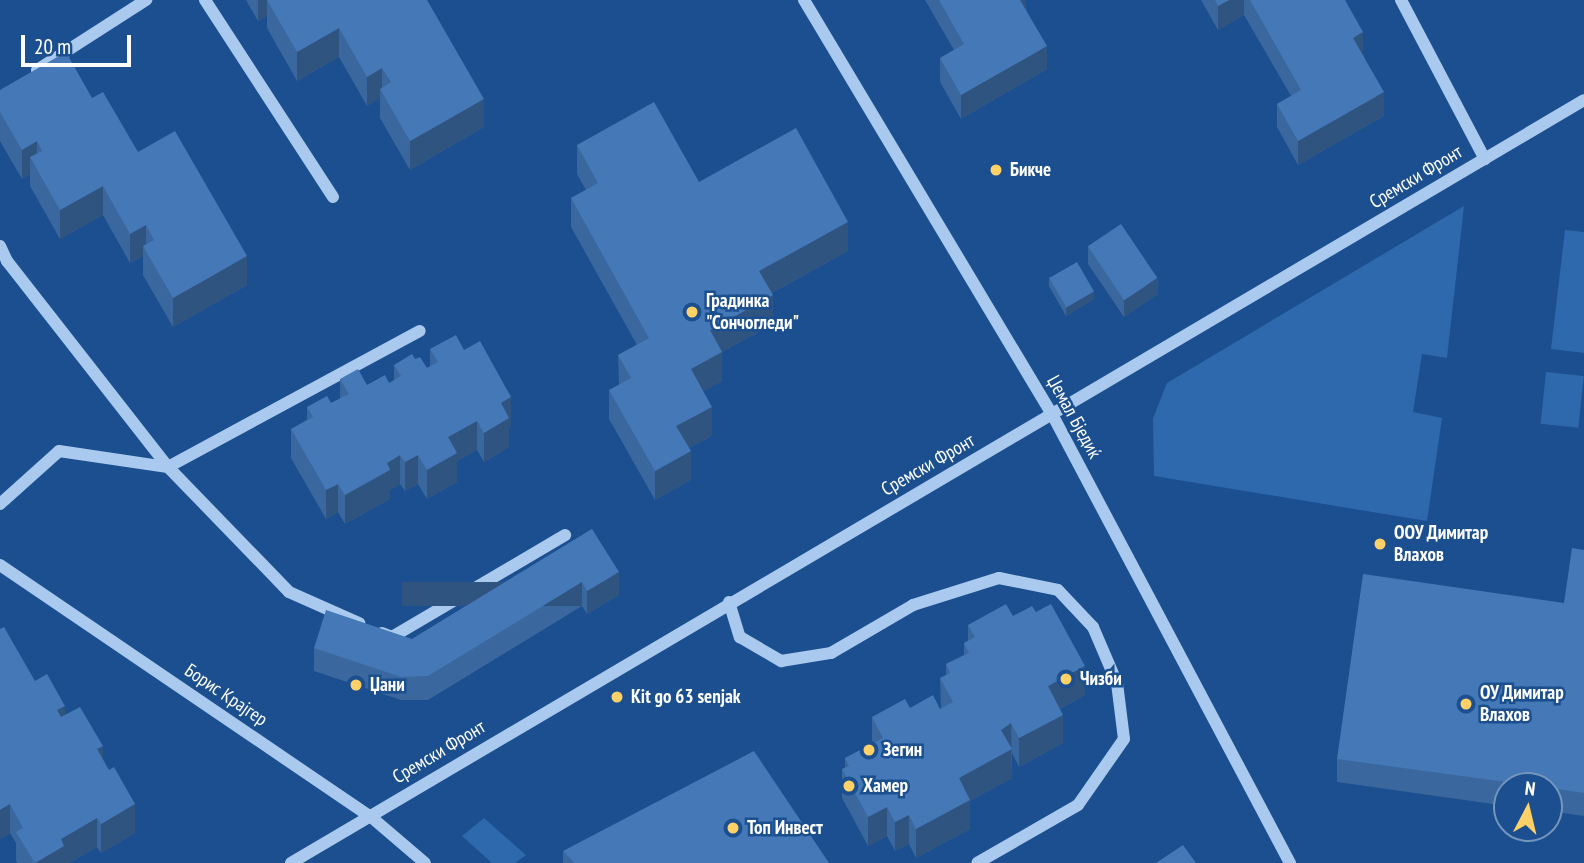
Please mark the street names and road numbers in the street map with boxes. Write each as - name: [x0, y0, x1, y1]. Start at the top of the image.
- street label: Сремски Фронт: [1366, 140, 1466, 214]
- street label: Џемал Бједиќ: [1042, 372, 1106, 462]
- street label: Сремски Фронт: [877, 429, 979, 501]
- street label: Борис Крајгер: [180, 659, 272, 731]
- street label: Сремски Фронт: [389, 715, 489, 789]

